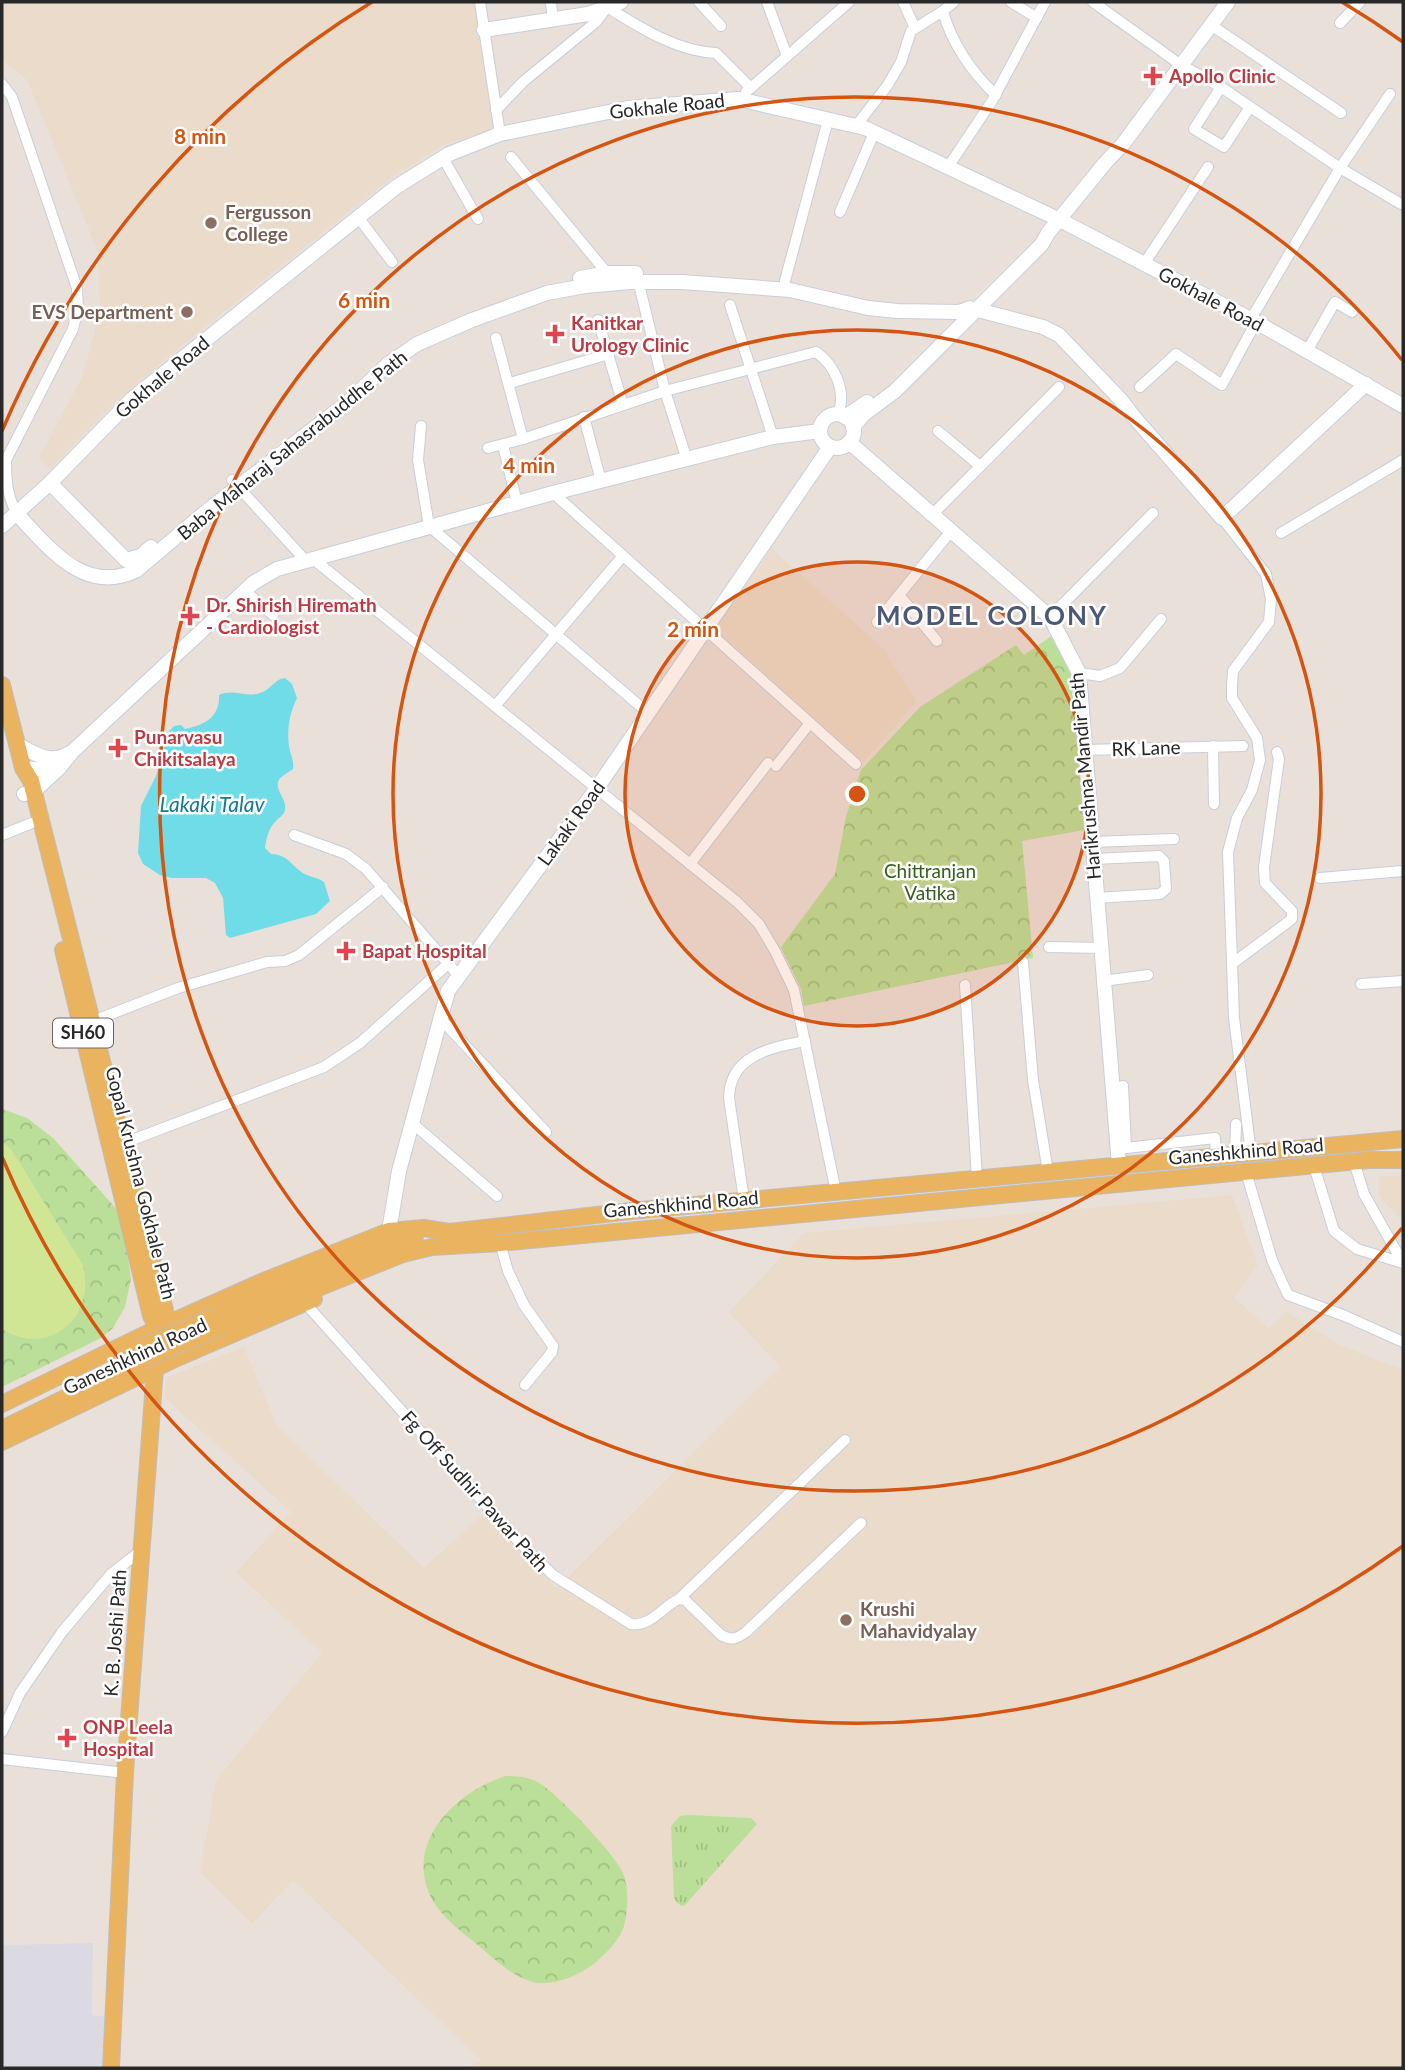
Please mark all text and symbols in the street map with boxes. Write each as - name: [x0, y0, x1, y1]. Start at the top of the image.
- place label: Apollo Clinic: [1168, 64, 1276, 87]
- marker: Apollo Clinic: [1143, 66, 1163, 86]
- street label: Gokhale Road: [608, 88, 726, 123]
- text: 8 min: [174, 123, 226, 148]
- place label: Fergusson College: [225, 200, 311, 245]
- marker: Fergusson College: [203, 215, 219, 231]
- street label: Gokhale Road: [1155, 261, 1268, 336]
- text: 6 min: [338, 287, 390, 312]
- place label: EVS Department: [31, 300, 173, 323]
- marker: EVS Department: [179, 304, 195, 320]
- place label: Kanitkar Urology Clinic: [571, 311, 689, 356]
- marker: Kanitkar Urology Clinic: [545, 324, 565, 344]
- street label: Gokhale Road: [110, 331, 213, 423]
- street label: Baba Maharaj Sahasrabuddhe Path: [172, 345, 411, 544]
- text: 4 min: [503, 452, 555, 477]
- place label: Dr. Shirish Hiremath - Cardiologist: [206, 593, 377, 638]
- district label: MODEL COLONY: [876, 599, 1108, 631]
- marker: Dr. Shirish Hiremath - Cardiologist: [180, 606, 200, 626]
- text: 2 min: [667, 616, 719, 641]
- street label: Harikrushna Mandir Path: [1064, 671, 1105, 881]
- place label: Punarvasu Chikitsalaya: [134, 725, 236, 770]
- street label: RK Lane: [1111, 735, 1181, 760]
- marker: Punarvasu Chikitsalaya: [108, 738, 128, 758]
- street label: Lakaki Road: [532, 776, 609, 870]
- centre of rings: [845, 782, 869, 806]
- water label: Lakaki Talav: [159, 791, 265, 816]
- park label: Chittranjan Vatika: [884, 859, 976, 904]
- place label: Bapat Hospital: [362, 939, 487, 962]
- marker: Bapat Hospital: [336, 941, 356, 961]
- road number: SH60: [53, 1018, 113, 1048]
- street label: Gopal Krushna Gokhale Path: [101, 1064, 182, 1302]
- street label: Ganeshkhind Road: [1167, 1132, 1325, 1169]
- street label: Ganeshkhind Road: [602, 1185, 760, 1222]
- street label: Ganeshkhind Road: [59, 1312, 210, 1399]
- street label: Fg Off Sudhir Pawar Path: [397, 1405, 554, 1576]
- street label: K. B. Joshi Path: [99, 1569, 130, 1697]
- place label: Krushi Mahavidyalay: [860, 1597, 978, 1642]
- marker: Krushi Mahavidyalay: [838, 1612, 854, 1628]
- place label: ONP Leela Hospital: [83, 1715, 173, 1760]
- marker: ONP Leela Hospital: [57, 1728, 77, 1748]

